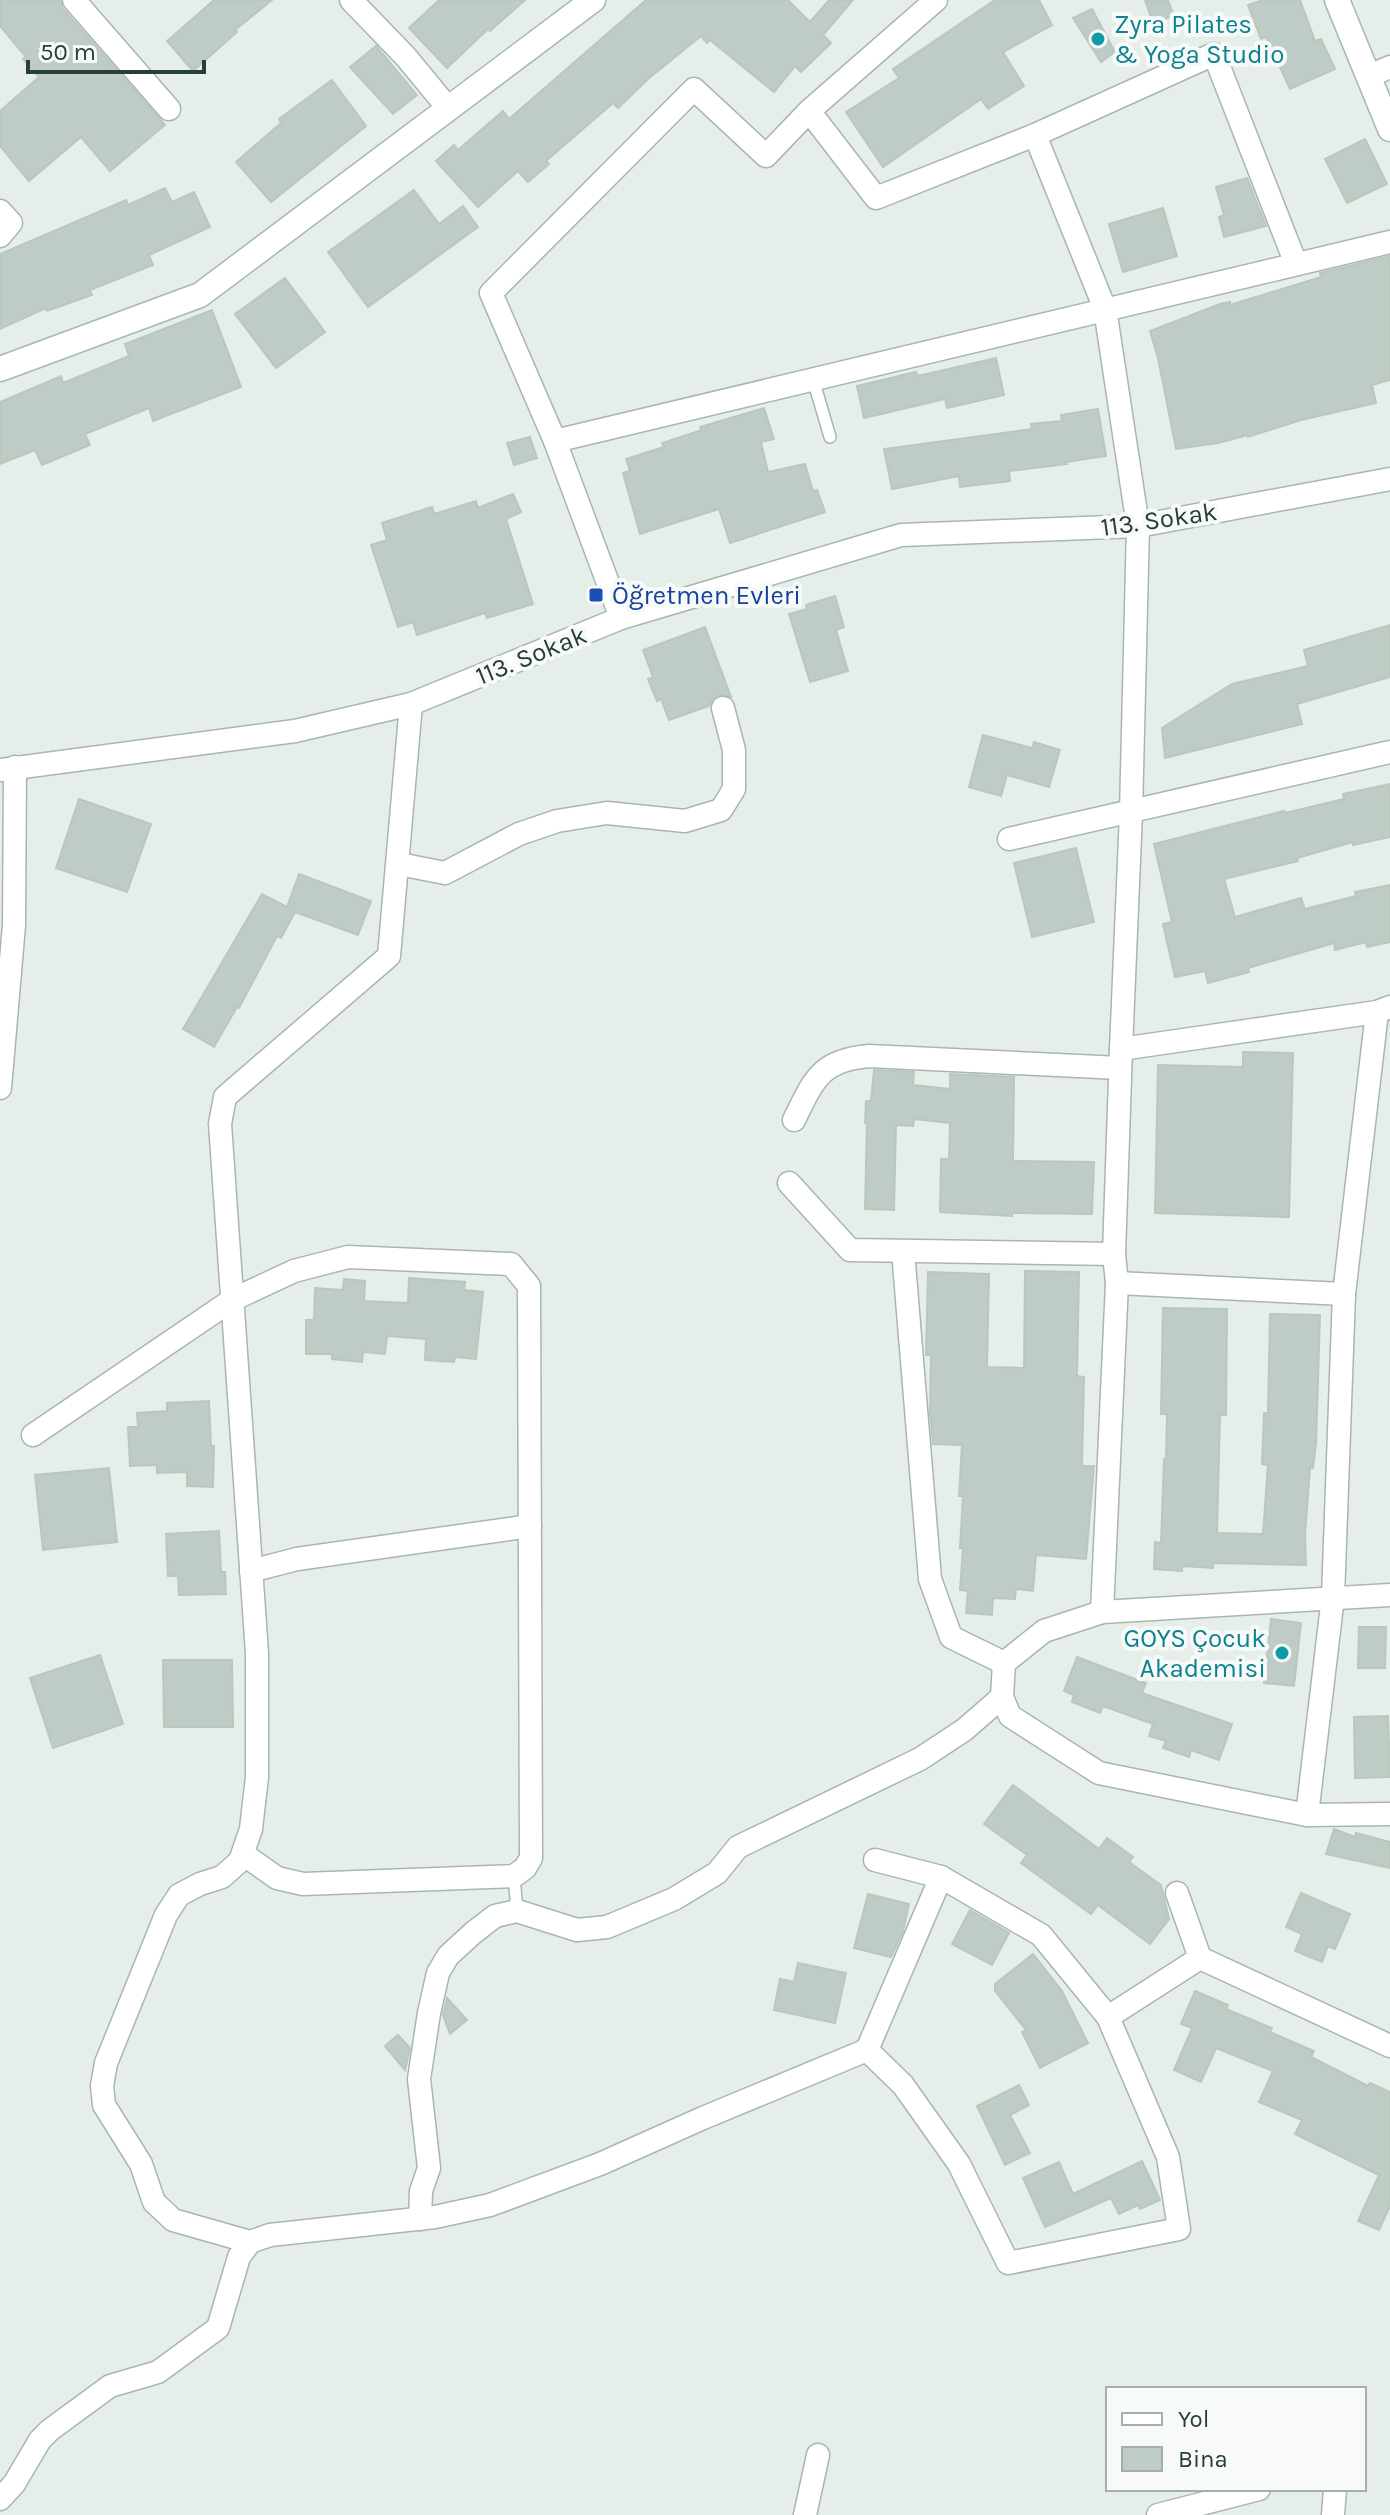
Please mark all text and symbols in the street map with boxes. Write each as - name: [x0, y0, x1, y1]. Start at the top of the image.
- place label: Zyra Pilates & Yoga Studio: [1114, 9, 1285, 70]
- scale bar: [28, 24, 204, 74]
- marker: Zyra Pilates & Yoga Studio: [1089, 30, 1107, 48]
- text: 50 m: [40, 38, 96, 66]
- street label: 113. Sokak: [1099, 496, 1219, 543]
- place label: Öğretmen Evleri: [612, 580, 801, 611]
- marker: Öğretmen Evleri: [587, 586, 605, 604]
- street label: 113. Sokak: [471, 619, 591, 692]
- place label: GOYS Çocuk Akademisi: [1124, 1623, 1266, 1684]
- marker: GOYS Çocuk Akademisi: [1273, 1644, 1291, 1662]
- legend: [1106, 2387, 1366, 2491]
- text: Yol: [1178, 2405, 1209, 2433]
- text: Bina: [1178, 2445, 1228, 2473]

